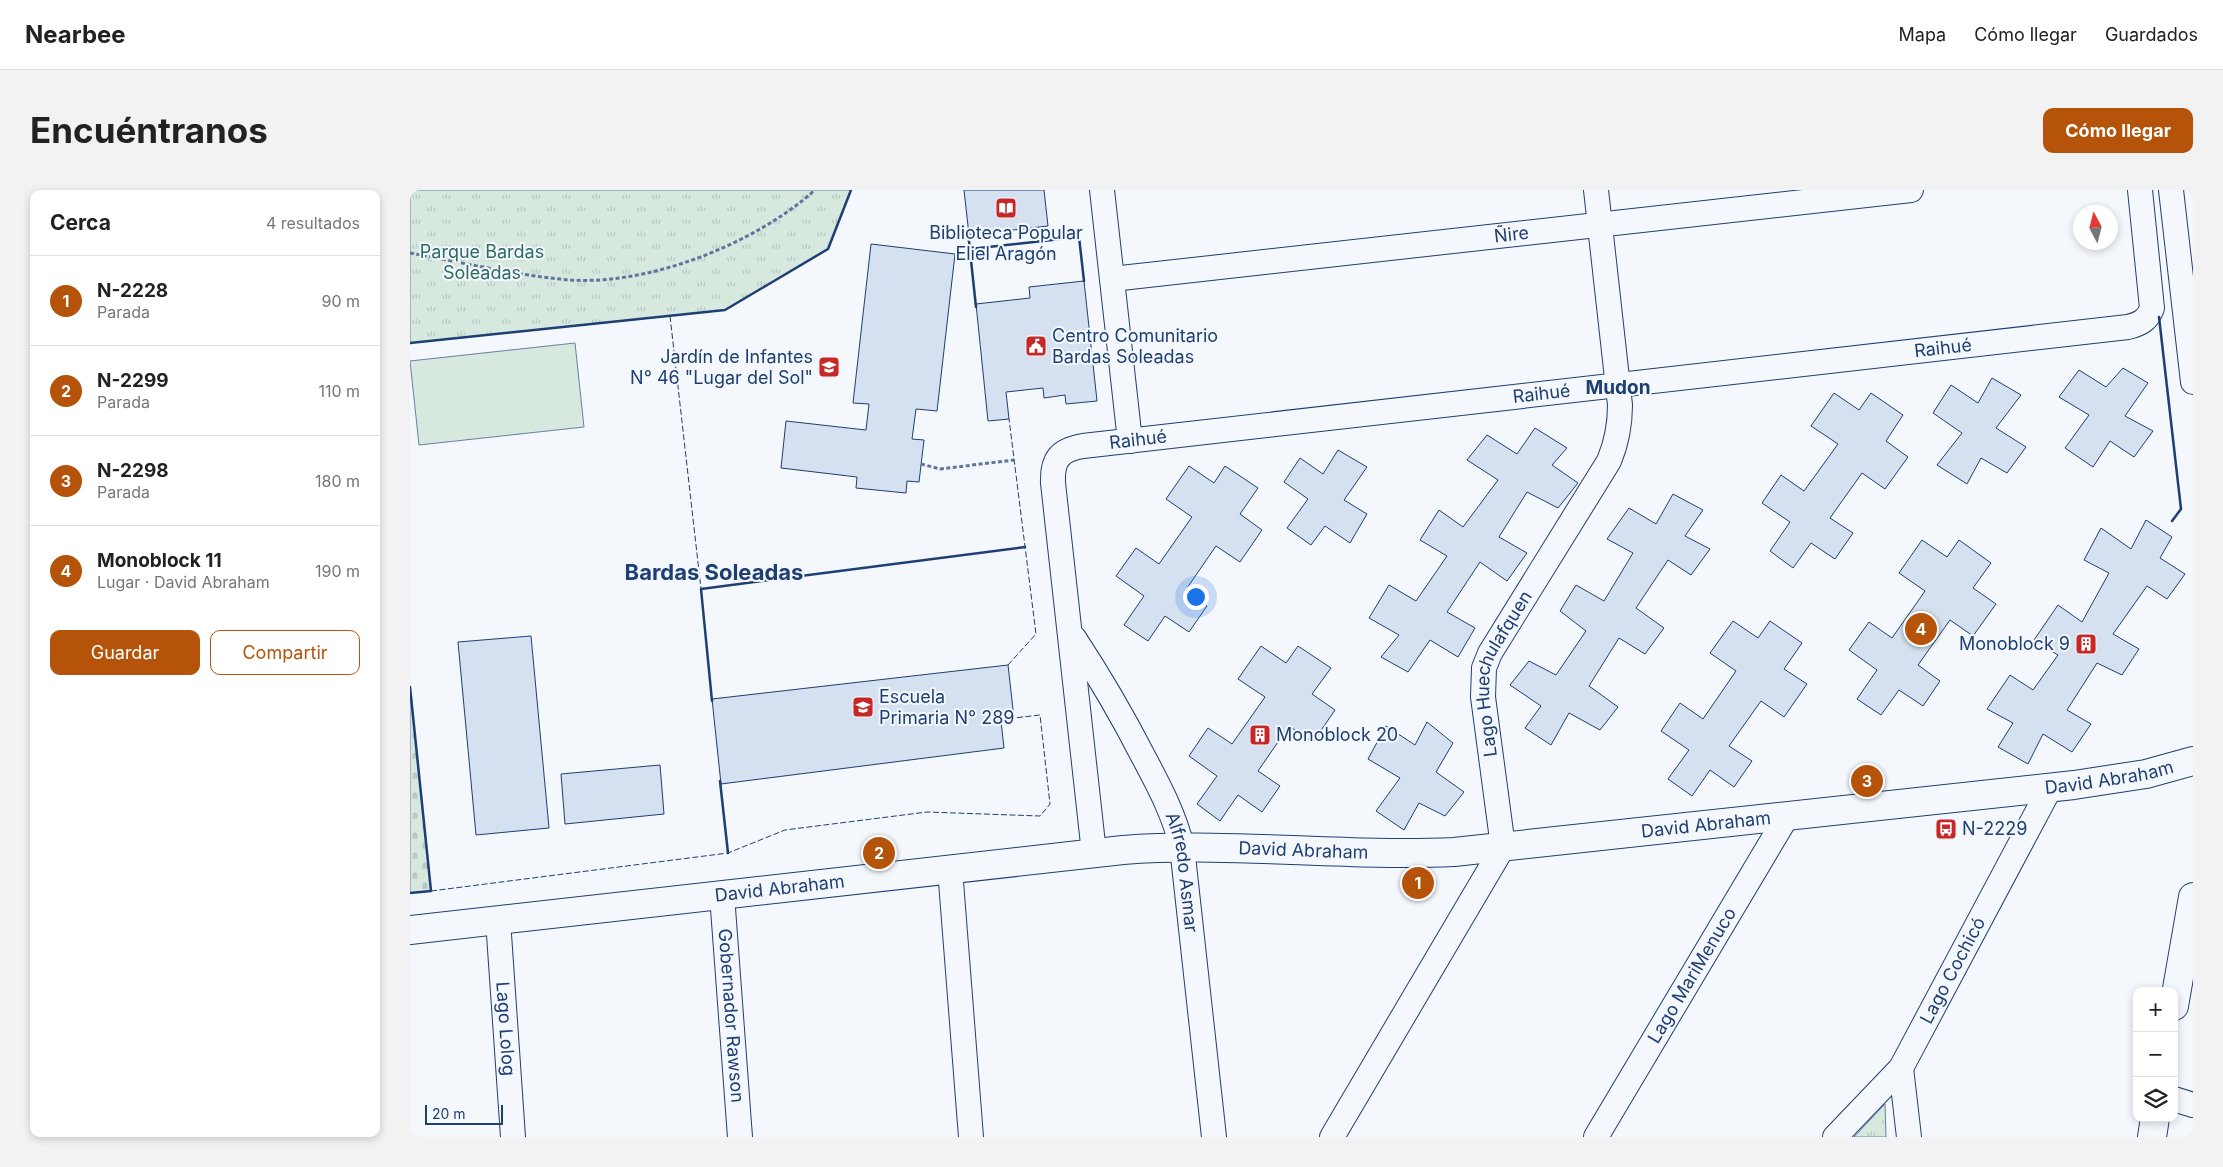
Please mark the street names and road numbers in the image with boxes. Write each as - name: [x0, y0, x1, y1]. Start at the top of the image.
- street label: Ñire: [1493, 222, 1530, 246]
- street label: Raihué: [1913, 334, 1973, 361]
- street label: Raihué: [1512, 380, 1571, 407]
- street label: Raihué: [1108, 426, 1168, 453]
- street label: Lago Huechulafquen: [1472, 587, 1536, 758]
- street label: David Abraham: [2044, 756, 2176, 798]
- street label: David Abraham: [1640, 807, 1772, 842]
- street label: Alfredo Asmar: [1162, 809, 1202, 934]
- street label: David Abraham: [1238, 837, 1369, 863]
- street label: David Abraham: [714, 870, 846, 906]
- street label: Lago MariMenuco: [1643, 904, 1740, 1047]
- street label: Lago Cochicó: [1916, 913, 1989, 1027]
- street label: Gobernador Rawson: [715, 928, 748, 1103]
- street label: Lago Lolog: [492, 981, 520, 1077]

